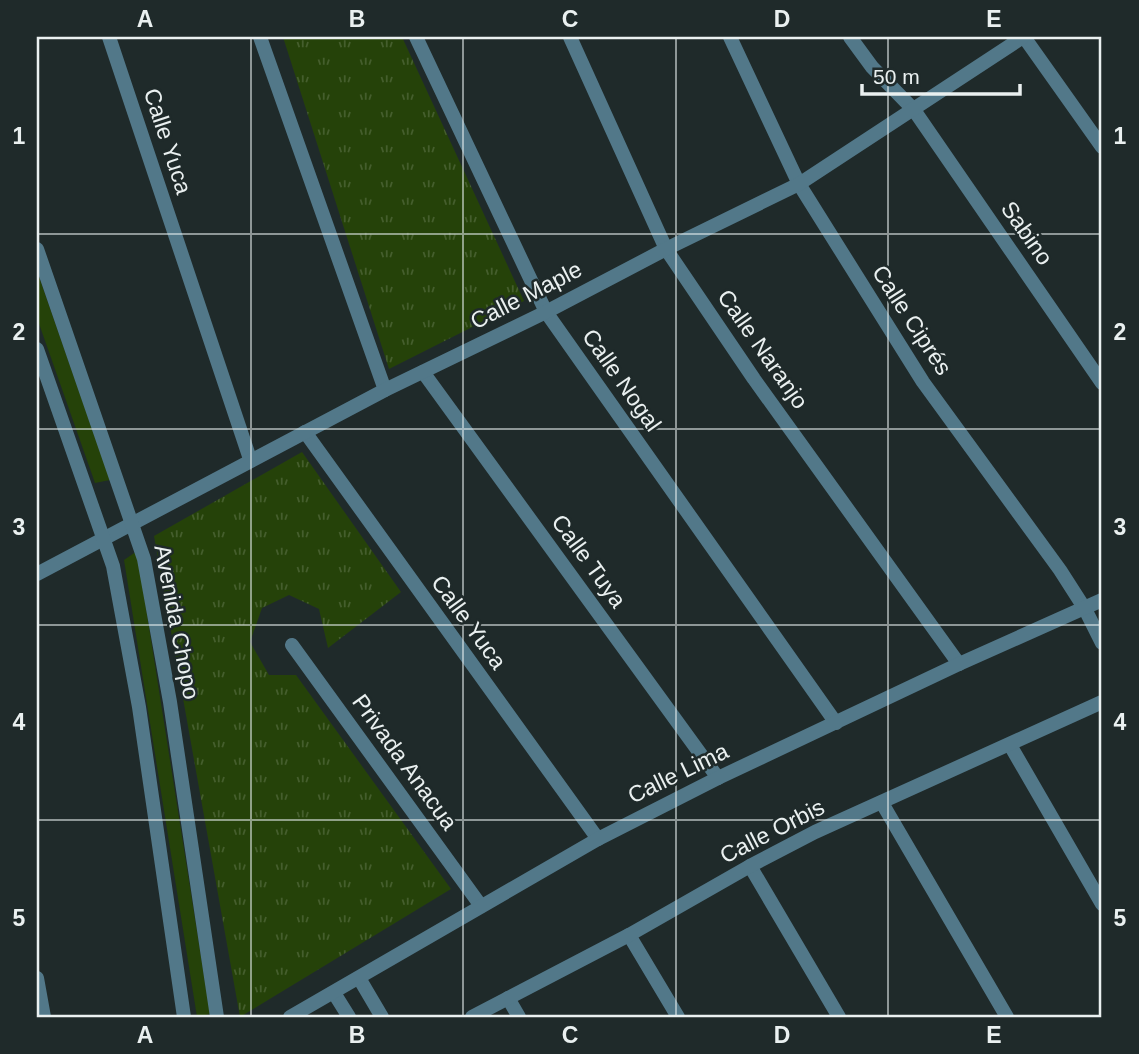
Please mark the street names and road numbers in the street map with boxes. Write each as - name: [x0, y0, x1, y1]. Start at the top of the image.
- street label: Calle Yuca: [139, 85, 197, 197]
- street label: Sabino: [996, 196, 1058, 270]
- street label: Calle Maple: [466, 256, 586, 334]
- street label: Calle Ciprés: [867, 260, 957, 380]
- street label: Calle Naranjo: [712, 284, 814, 414]
- street label: Calle Nogal: [577, 324, 667, 436]
- street label: Calle Tuya: [547, 509, 632, 613]
- street label: Avenida Chopo: [149, 543, 205, 701]
- street label: Calle Yuca: [426, 570, 512, 674]
- street label: Privada Anacua: [347, 689, 463, 835]
- street label: Calle Lima: [623, 737, 733, 809]
- street label: Calle Orbis: [715, 794, 829, 868]

